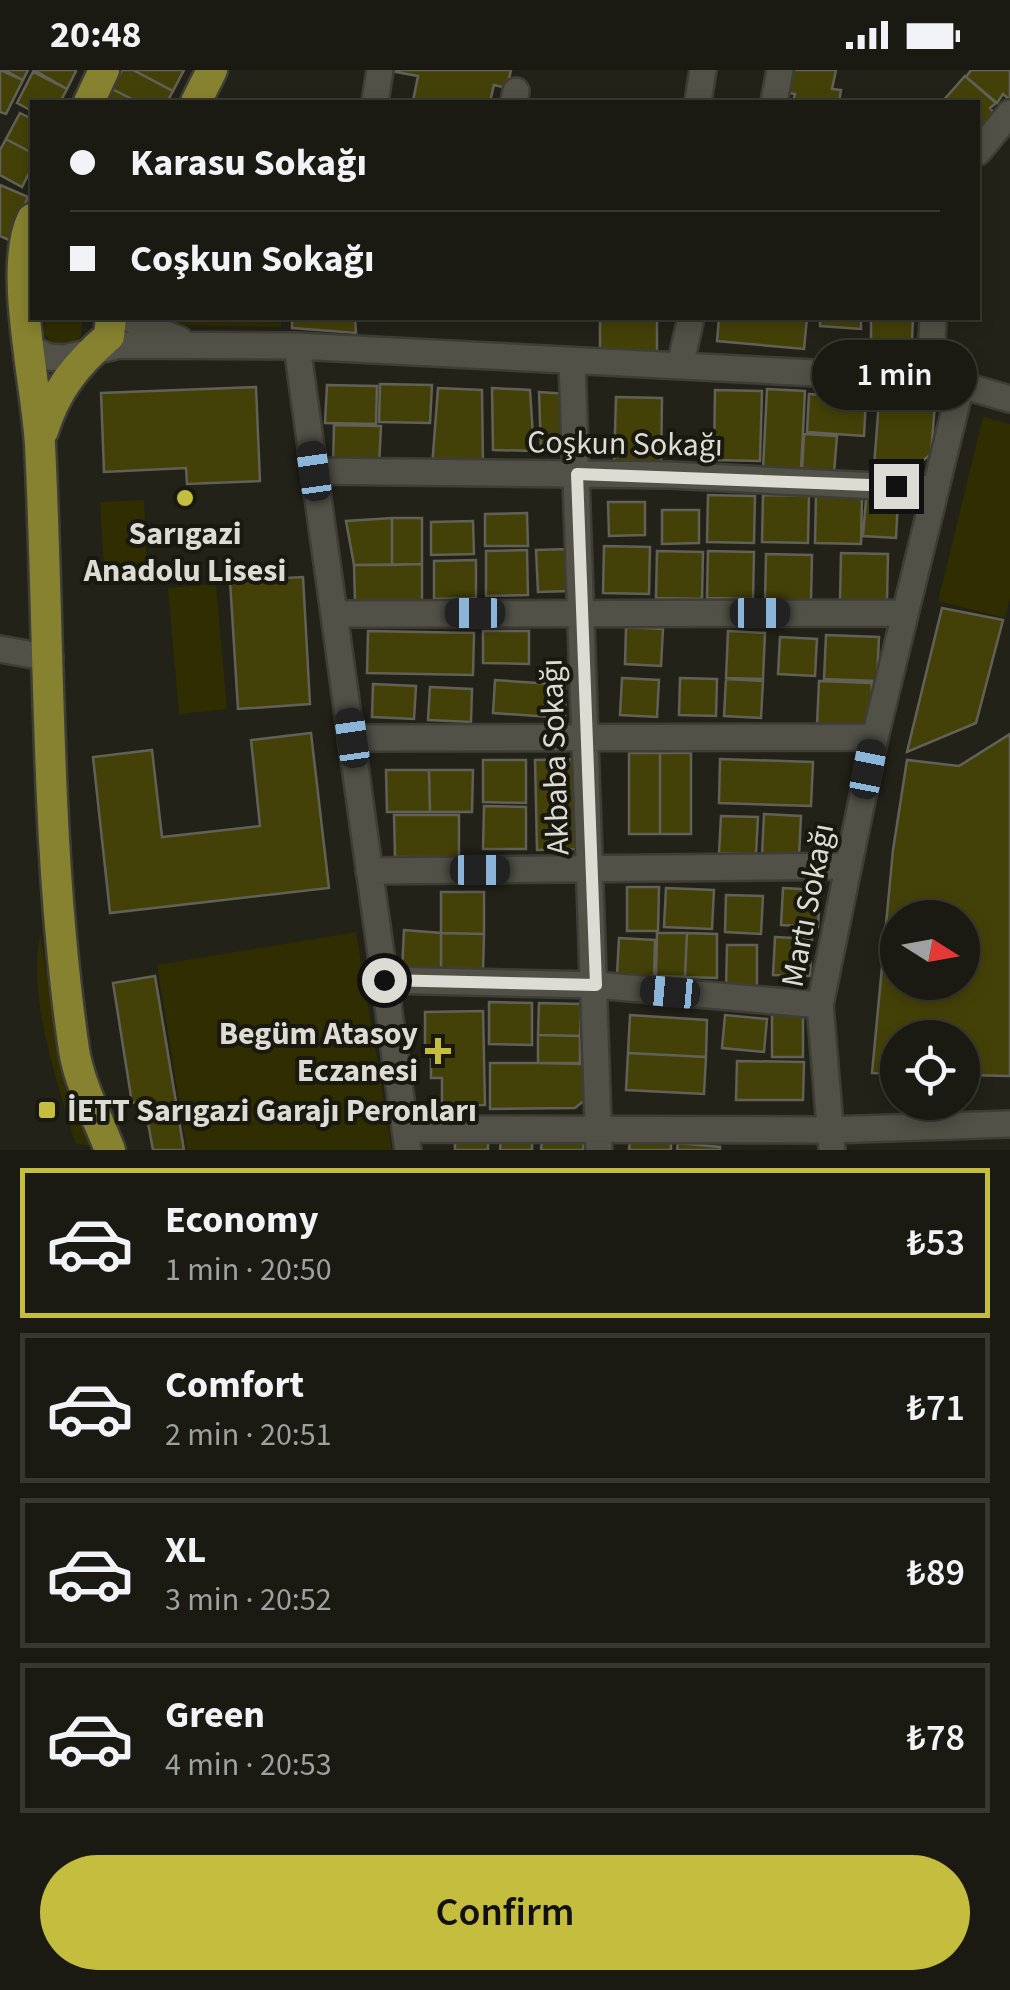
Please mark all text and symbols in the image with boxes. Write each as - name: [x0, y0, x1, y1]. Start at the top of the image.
- text: 20:48: [50, 8, 142, 62]
- text: Karasu Sokağı: [130, 136, 367, 190]
- text: Coşkun Sokağı: [130, 232, 374, 286]
- callout: 1 min: [814, 341, 978, 411]
- text: 1 min: [856, 352, 933, 398]
- street label: Coşkun Sokağı: [527, 419, 723, 469]
- car: [295, 439, 333, 503]
- route end: [874, 464, 919, 509]
- marker: Sarıgazi Anadolu Lisesi: [174, 487, 196, 509]
- place label: Sarıgazi Anadolu Lisesi: [83, 511, 286, 594]
- car: [445, 598, 505, 628]
- car: [730, 598, 790, 628]
- street label: Akbaba Sokağı: [529, 658, 581, 856]
- car: [333, 706, 371, 770]
- car: [848, 737, 888, 801]
- street label: Martı Sokağı: [770, 819, 846, 991]
- car: [450, 855, 510, 885]
- north arrow: [880, 900, 980, 1000]
- map controls: [880, 900, 980, 1120]
- route start: [362, 958, 407, 1003]
- car: [639, 974, 701, 1010]
- place label: Begüm Atasoy Eczanesi: [219, 1011, 418, 1094]
- button: locate: [880, 1020, 980, 1120]
- marker: Begüm Atasoy Eczanesi: [427, 1040, 449, 1062]
- place label: İETT Sarıgazi Garajı Peronları: [67, 1088, 477, 1134]
- marker: İETT Sarıgazi Garajı Peronları: [36, 1099, 58, 1121]
- text: Economy: [165, 1193, 318, 1247]
- icon: car: [45, 1198, 135, 1288]
- text: ₺53: [907, 1216, 965, 1270]
- text: 1 min · 20:50: [165, 1247, 332, 1293]
- text: Comfort: [165, 1358, 304, 1412]
- icon: car: [45, 1363, 135, 1453]
- text: ₺71: [907, 1381, 965, 1435]
- text: 2 min · 20:51: [165, 1412, 332, 1458]
- text: XL: [165, 1523, 206, 1577]
- icon: car: [45, 1528, 135, 1618]
- text: ₺89: [907, 1546, 965, 1600]
- text: 3 min · 20:52: [165, 1577, 332, 1623]
- text: Green: [165, 1688, 265, 1742]
- icon: car: [45, 1693, 135, 1783]
- text: ₺78: [907, 1711, 965, 1765]
- text: 4 min · 20:53: [165, 1742, 332, 1788]
- button: Confirm: [40, 1855, 970, 1970]

